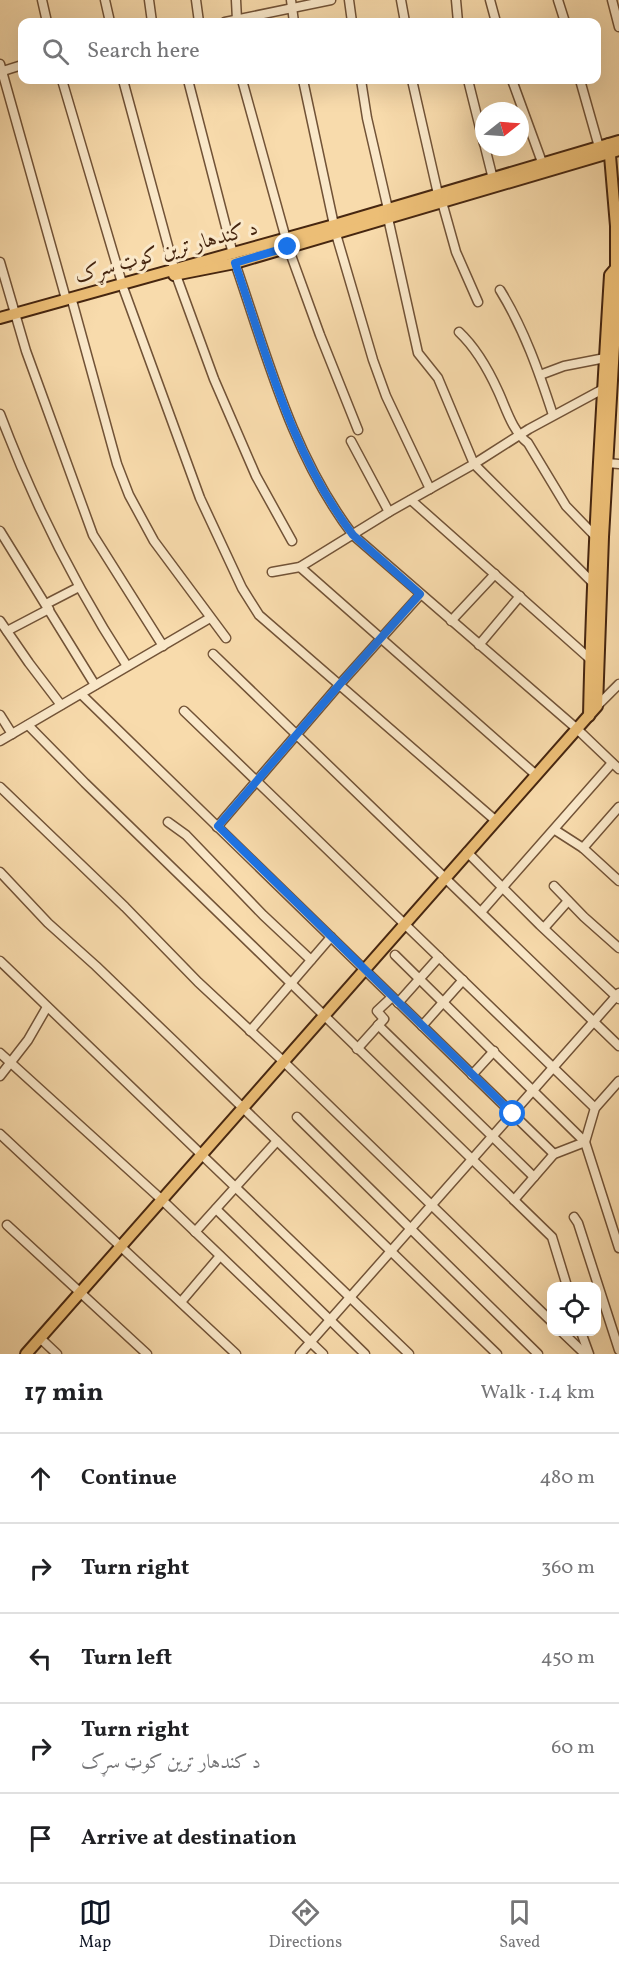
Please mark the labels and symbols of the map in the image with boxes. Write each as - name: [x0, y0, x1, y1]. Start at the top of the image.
- north arrow: [475, 102, 529, 156]
- street label: د کندهار ترين کوټ سړک: [71, 214, 261, 291]
- route end: [274, 233, 300, 259]
- route start: [499, 1100, 525, 1126]

